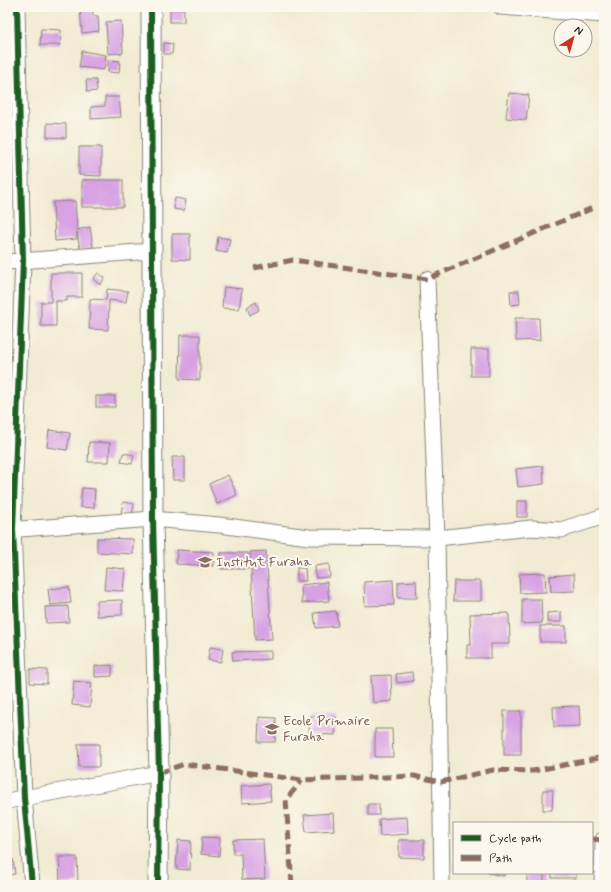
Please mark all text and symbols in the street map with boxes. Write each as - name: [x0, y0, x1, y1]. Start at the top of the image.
- north arrow: [553, 18, 593, 58]
- text: N: [571, 23, 586, 39]
- place label: Institut Furaha: [216, 553, 312, 571]
- school or university icon: Institut Furaha: [197, 554, 213, 570]
- place label: Ecole Primaire Furaha: [283, 712, 370, 746]
- school or university icon: Ecole Primaire Furaha: [264, 721, 280, 737]
- legend: [453, 822, 593, 874]
- text: Cycle path: [489, 831, 541, 847]
- text: Path: [489, 851, 512, 867]

